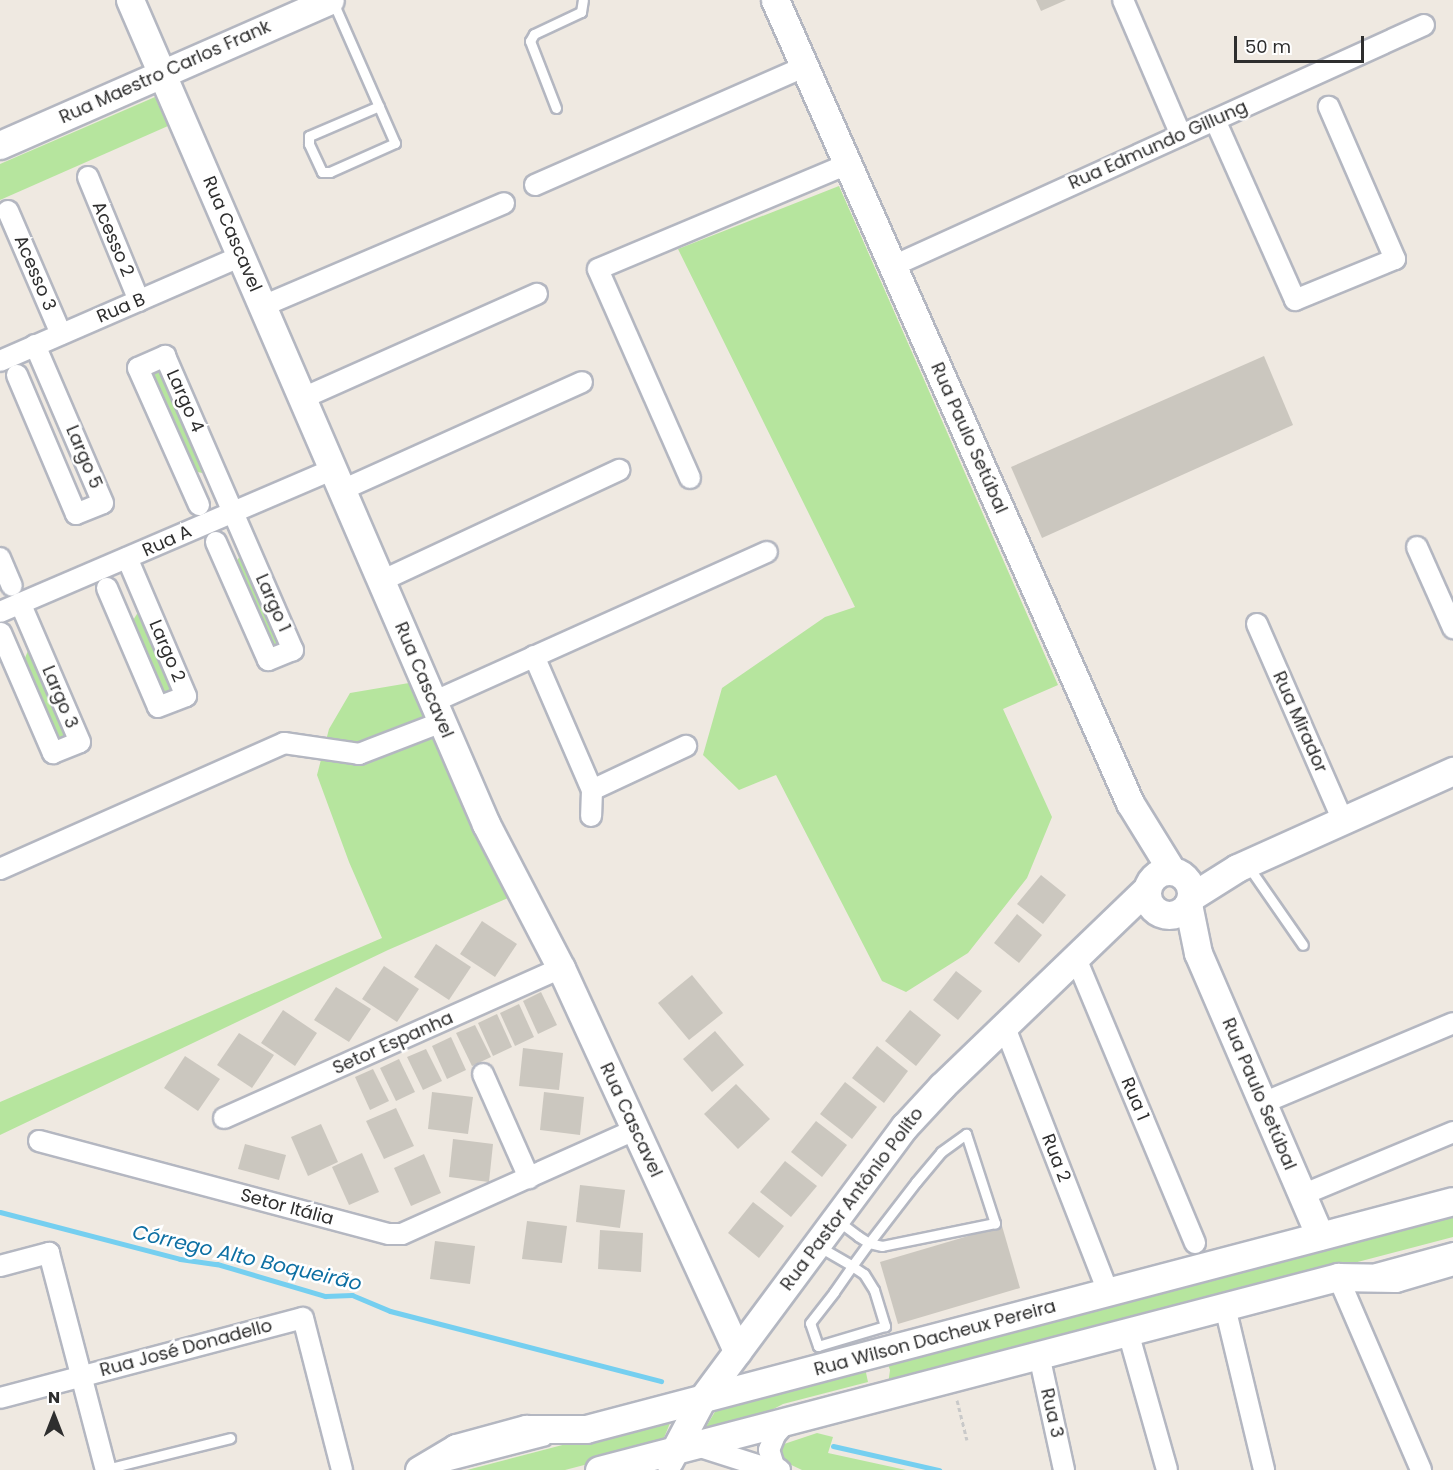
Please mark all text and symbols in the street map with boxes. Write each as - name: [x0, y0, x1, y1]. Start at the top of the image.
- street label: Rua Maestro Carlos Frank: [56, 16, 274, 128]
- scale bar: [1237, 24, 1368, 62]
- text: 50 m: [1245, 34, 1291, 59]
- street label: Rua Edmundo Gillung: [1065, 96, 1251, 194]
- street label: Rua Cascavel: [198, 173, 266, 295]
- street label: Acesso 2: [87, 198, 139, 280]
- street label: Acesso 3: [9, 232, 61, 314]
- street label: Rua B: [94, 288, 148, 328]
- street label: Rua Paulo Setúbal: [926, 359, 1012, 517]
- street label: Largo 4: [162, 366, 208, 436]
- street label: Largo 5: [61, 422, 107, 492]
- street label: Rua A: [139, 521, 195, 561]
- street label: Largo 1: [251, 571, 295, 635]
- street label: Largo 2: [144, 617, 190, 685]
- street label: Rua Cascavel: [390, 619, 458, 741]
- street label: Largo 3: [37, 663, 83, 731]
- street label: Rua Mirador: [1268, 668, 1332, 776]
- street label: Setor Espanha: [329, 1007, 457, 1079]
- street label: Rua Paulo Setúbal: [1217, 1015, 1301, 1173]
- street label: Rua Cascavel: [595, 1059, 667, 1181]
- street label: Rua 1: [1116, 1074, 1154, 1124]
- street label: Rua Pastor Antônio Polito: [776, 1103, 928, 1295]
- street label: Rua 2: [1037, 1131, 1075, 1185]
- street label: Setor Itália: [238, 1184, 336, 1230]
- water label: Córrego Alto Boqueirão: [130, 1220, 364, 1296]
- street label: Rua Wilson Dacheux Pereira: [812, 1295, 1058, 1381]
- street label: Rua José Donadello: [97, 1315, 275, 1381]
- north arrow: [24, 1386, 84, 1446]
- text: N: [48, 1386, 60, 1409]
- street label: Rua 3: [1036, 1386, 1068, 1440]

